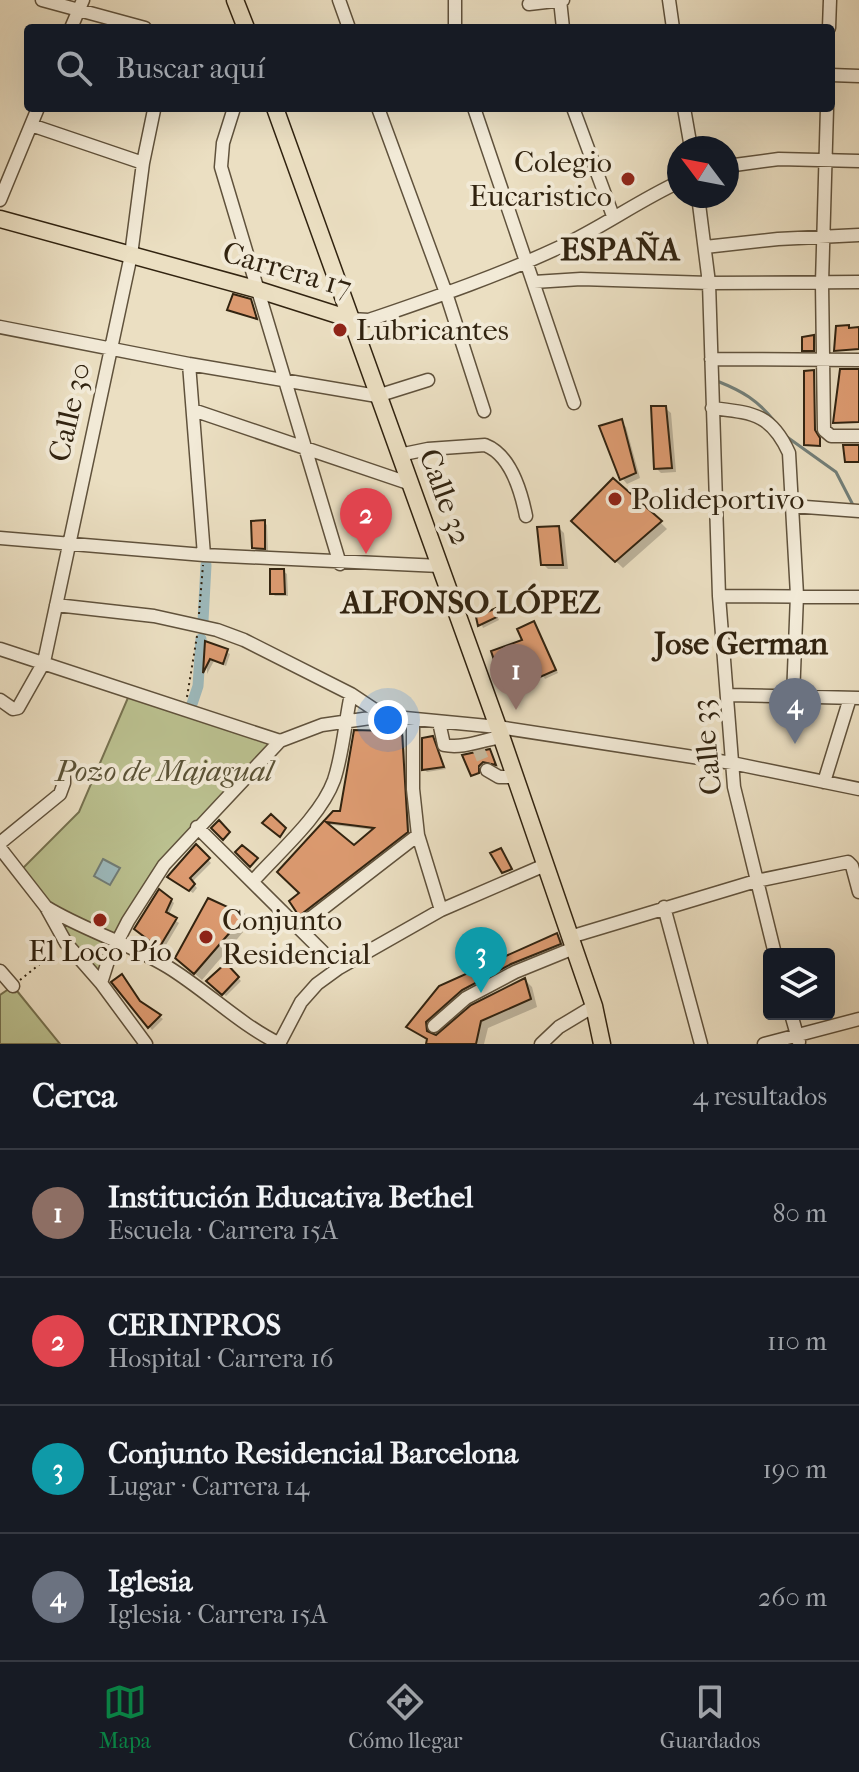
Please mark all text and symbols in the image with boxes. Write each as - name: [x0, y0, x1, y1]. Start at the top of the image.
- search box: [24, 24, 835, 112]
- icon: search: [52, 46, 96, 90]
- text: Buscar aquí: [116, 51, 265, 86]
- north arrow: [667, 136, 739, 208]
- place label: Colegio Eucaristico: [469, 145, 612, 214]
- marker: Colegio Eucaristico: [619, 170, 637, 188]
- district label: ESPAÑA: [560, 231, 681, 268]
- street label: Carrera 17: [218, 235, 356, 305]
- place label: Lubricantes: [356, 313, 509, 348]
- marker: Lubricantes: [331, 321, 349, 339]
- street label: Calle 30: [42, 359, 98, 465]
- street label: Calle 32: [412, 444, 478, 550]
- place label: Polideportivo: [631, 482, 804, 517]
- pin: 2: [340, 488, 392, 554]
- marker: Polideportivo: [606, 490, 624, 508]
- district label: ALFONSO LÓPEZ: [339, 583, 601, 621]
- district label: Jose German: [651, 625, 829, 662]
- pin: 1: [490, 644, 542, 710]
- pin: 4: [769, 678, 821, 744]
- street label: Calle 33: [685, 697, 729, 797]
- your location: [368, 700, 408, 740]
- park label: Pozo de Majagual: [53, 754, 276, 789]
- place label: Conjunto Residencial: [222, 903, 371, 972]
- marker: El Loco Pío: [91, 911, 109, 929]
- pin: 3: [455, 927, 507, 993]
- marker: Conjunto Residencial: [197, 928, 215, 946]
- place label: El Loco Pío: [28, 934, 172, 969]
- map controls: [763, 948, 835, 1020]
- button: layers: [763, 948, 835, 1020]
- text: Cerca: [32, 1076, 117, 1116]
- text: 4 resultados: [693, 1081, 827, 1112]
- text: Institución Educativa Bethel: [108, 1180, 473, 1215]
- text: 1: [53, 1198, 63, 1229]
- text: 80 m: [772, 1198, 827, 1229]
- text: Escuela · Carrera 15A: [108, 1215, 338, 1246]
- text: CERINPROS: [108, 1308, 281, 1343]
- text: 2: [51, 1326, 65, 1357]
- text: 110 m: [767, 1326, 827, 1357]
- text: Hospital · Carrera 16: [108, 1343, 334, 1374]
- text: Conjunto Residencial Barcelona: [108, 1436, 518, 1471]
- text: 3: [53, 1454, 63, 1485]
- text: 190 m: [763, 1454, 827, 1485]
- text: Lugar · Carrera 14: [108, 1471, 309, 1502]
- text: Iglesia: [108, 1564, 192, 1599]
- text: 4: [50, 1582, 66, 1613]
- text: 260 m: [758, 1582, 827, 1613]
- text: Iglesia · Carrera 15A: [108, 1599, 328, 1630]
- tab: Mapa: [99, 1680, 151, 1754]
- tab: Cómo llegar: [348, 1680, 462, 1754]
- tab: Guardados: [660, 1680, 760, 1754]

